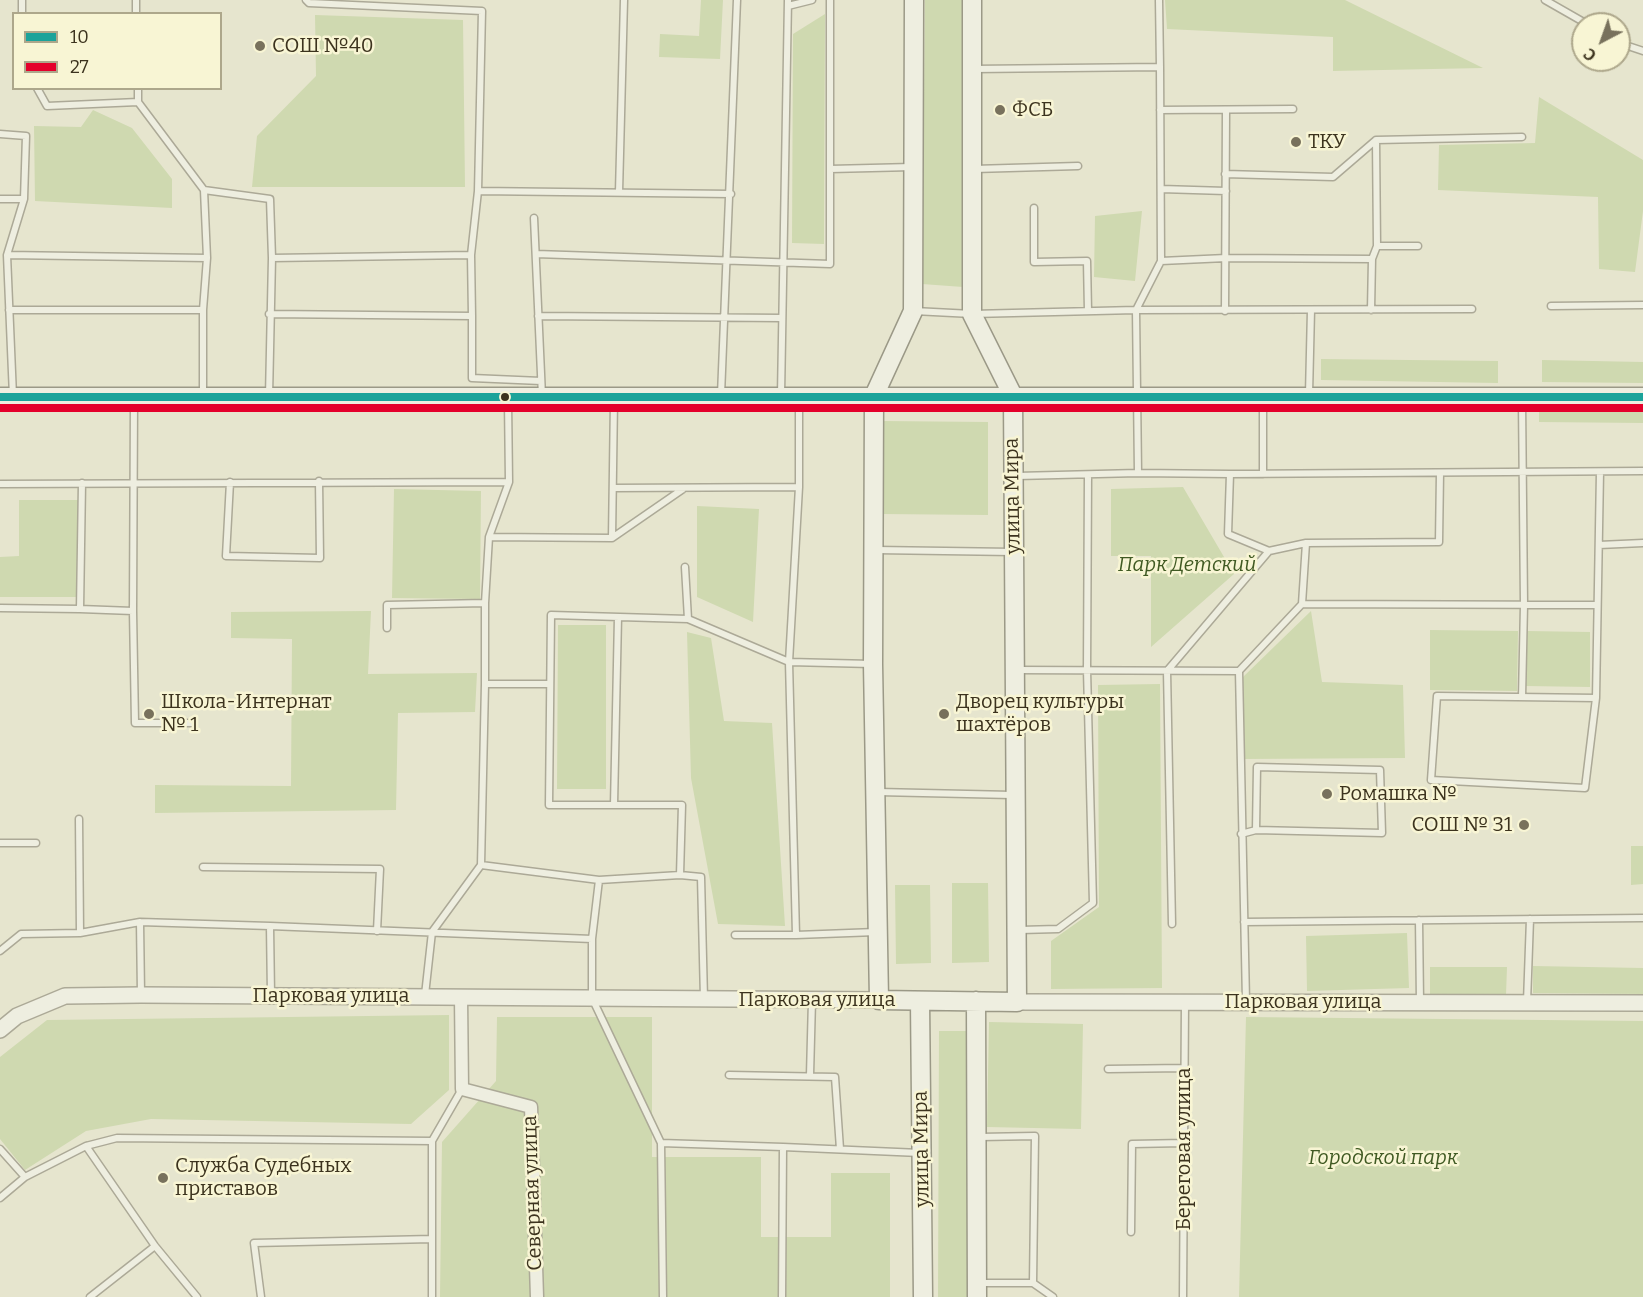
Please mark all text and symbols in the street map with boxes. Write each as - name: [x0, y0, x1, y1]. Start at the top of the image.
- legend: [12, 12, 222, 90]
- north arrow: [1571, 12, 1631, 72]
- text: 10: [70, 26, 89, 48]
- place label: СОШ №40: [272, 34, 374, 58]
- marker: СОШ №40: [253, 39, 267, 53]
- text: С: [1580, 44, 1600, 65]
- text: 27: [70, 56, 89, 78]
- place label: ФСБ: [1012, 98, 1053, 122]
- marker: ФСБ: [993, 103, 1007, 117]
- place label: ТКУ: [1308, 130, 1346, 154]
- marker: ТКУ: [1289, 135, 1303, 149]
- unlabelled marker: [499, 391, 511, 403]
- street label: улица Мира: [1000, 437, 1026, 555]
- park label: Парк Детский: [1118, 553, 1256, 577]
- place label: Школа-Интернат № 1: [161, 690, 331, 737]
- place label: Дворец культуры шахтёров: [956, 690, 1124, 737]
- marker: Школа-Интернат № 1: [142, 707, 156, 721]
- marker: Дворец культуры шахтёров: [937, 707, 951, 721]
- place label: Ромашка №: [1339, 782, 1457, 806]
- marker: Ромашка №: [1320, 787, 1334, 801]
- place label: СОШ № 31: [1411, 813, 1512, 837]
- marker: СОШ № 31: [1517, 818, 1531, 832]
- street label: Парковая улица: [253, 984, 409, 1008]
- street label: Парковая улица: [739, 988, 895, 1012]
- street label: Парковая улица: [1225, 990, 1381, 1014]
- street label: Береговая улица: [1172, 1068, 1196, 1230]
- street label: улица Мира: [909, 1090, 935, 1208]
- street label: Северная улица: [518, 1115, 548, 1271]
- park label: Городской парк: [1308, 1146, 1458, 1170]
- place label: Служба Судебных приставов: [175, 1154, 352, 1201]
- marker: Служба Судебных приставов: [156, 1171, 170, 1185]

